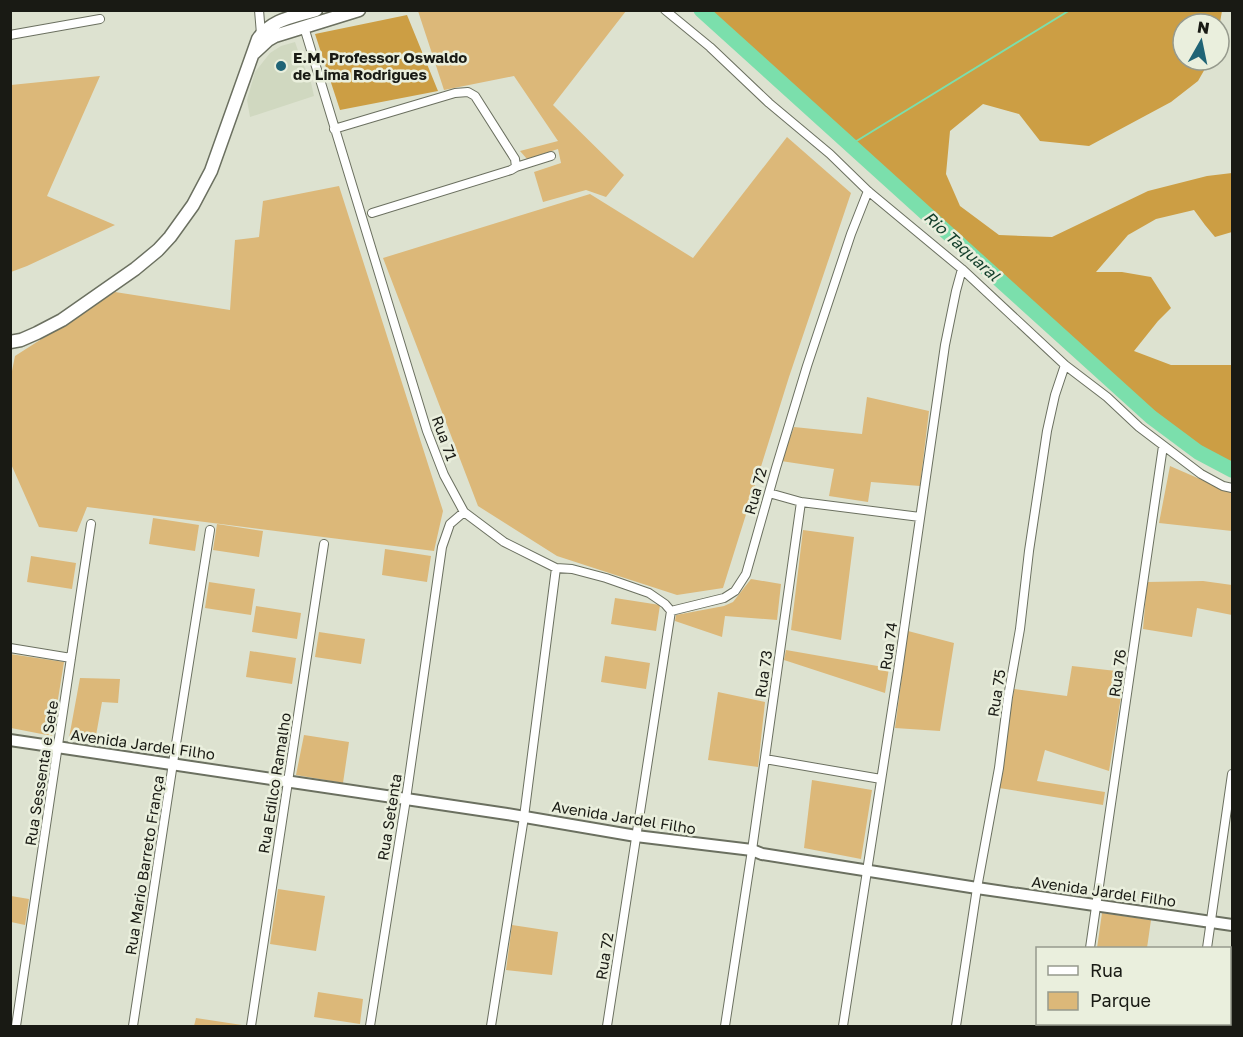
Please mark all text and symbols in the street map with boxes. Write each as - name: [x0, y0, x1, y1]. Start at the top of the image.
- north arrow: [1171, 12, 1231, 72]
- text: N: [1196, 16, 1211, 38]
- place label: E.M. Professor Oswaldo de Lima Rodrigues: [293, 48, 467, 83]
- marker: E.M. Professor Oswaldo de Lima Rodrigues: [274, 59, 288, 73]
- water label: Rio Taquaral: [920, 207, 1005, 286]
- street label: Rua 71: [429, 413, 461, 463]
- street label: Rua 72: [740, 466, 770, 516]
- street label: Rua 74: [876, 621, 900, 671]
- street label: Rua 76: [1105, 648, 1129, 698]
- street label: Rua 73: [751, 649, 775, 699]
- street label: Rua 75: [983, 668, 1009, 718]
- street label: Rua Sessenta e Sete: [21, 699, 61, 847]
- street label: Rua Edilco Ramalho: [254, 711, 294, 855]
- street label: Avenida Jardel Filho: [70, 725, 216, 763]
- street label: Rua Setenta: [373, 772, 405, 862]
- street label: Rua Mario Barreto França: [121, 774, 167, 956]
- street label: Avenida Jardel Filho: [551, 797, 697, 837]
- street label: Avenida Jardel Filho: [1031, 872, 1177, 910]
- street label: Rua 72: [591, 931, 617, 981]
- legend: [1036, 947, 1231, 1025]
- text: Rua: [1090, 959, 1123, 981]
- text: Parque: [1090, 989, 1151, 1011]

